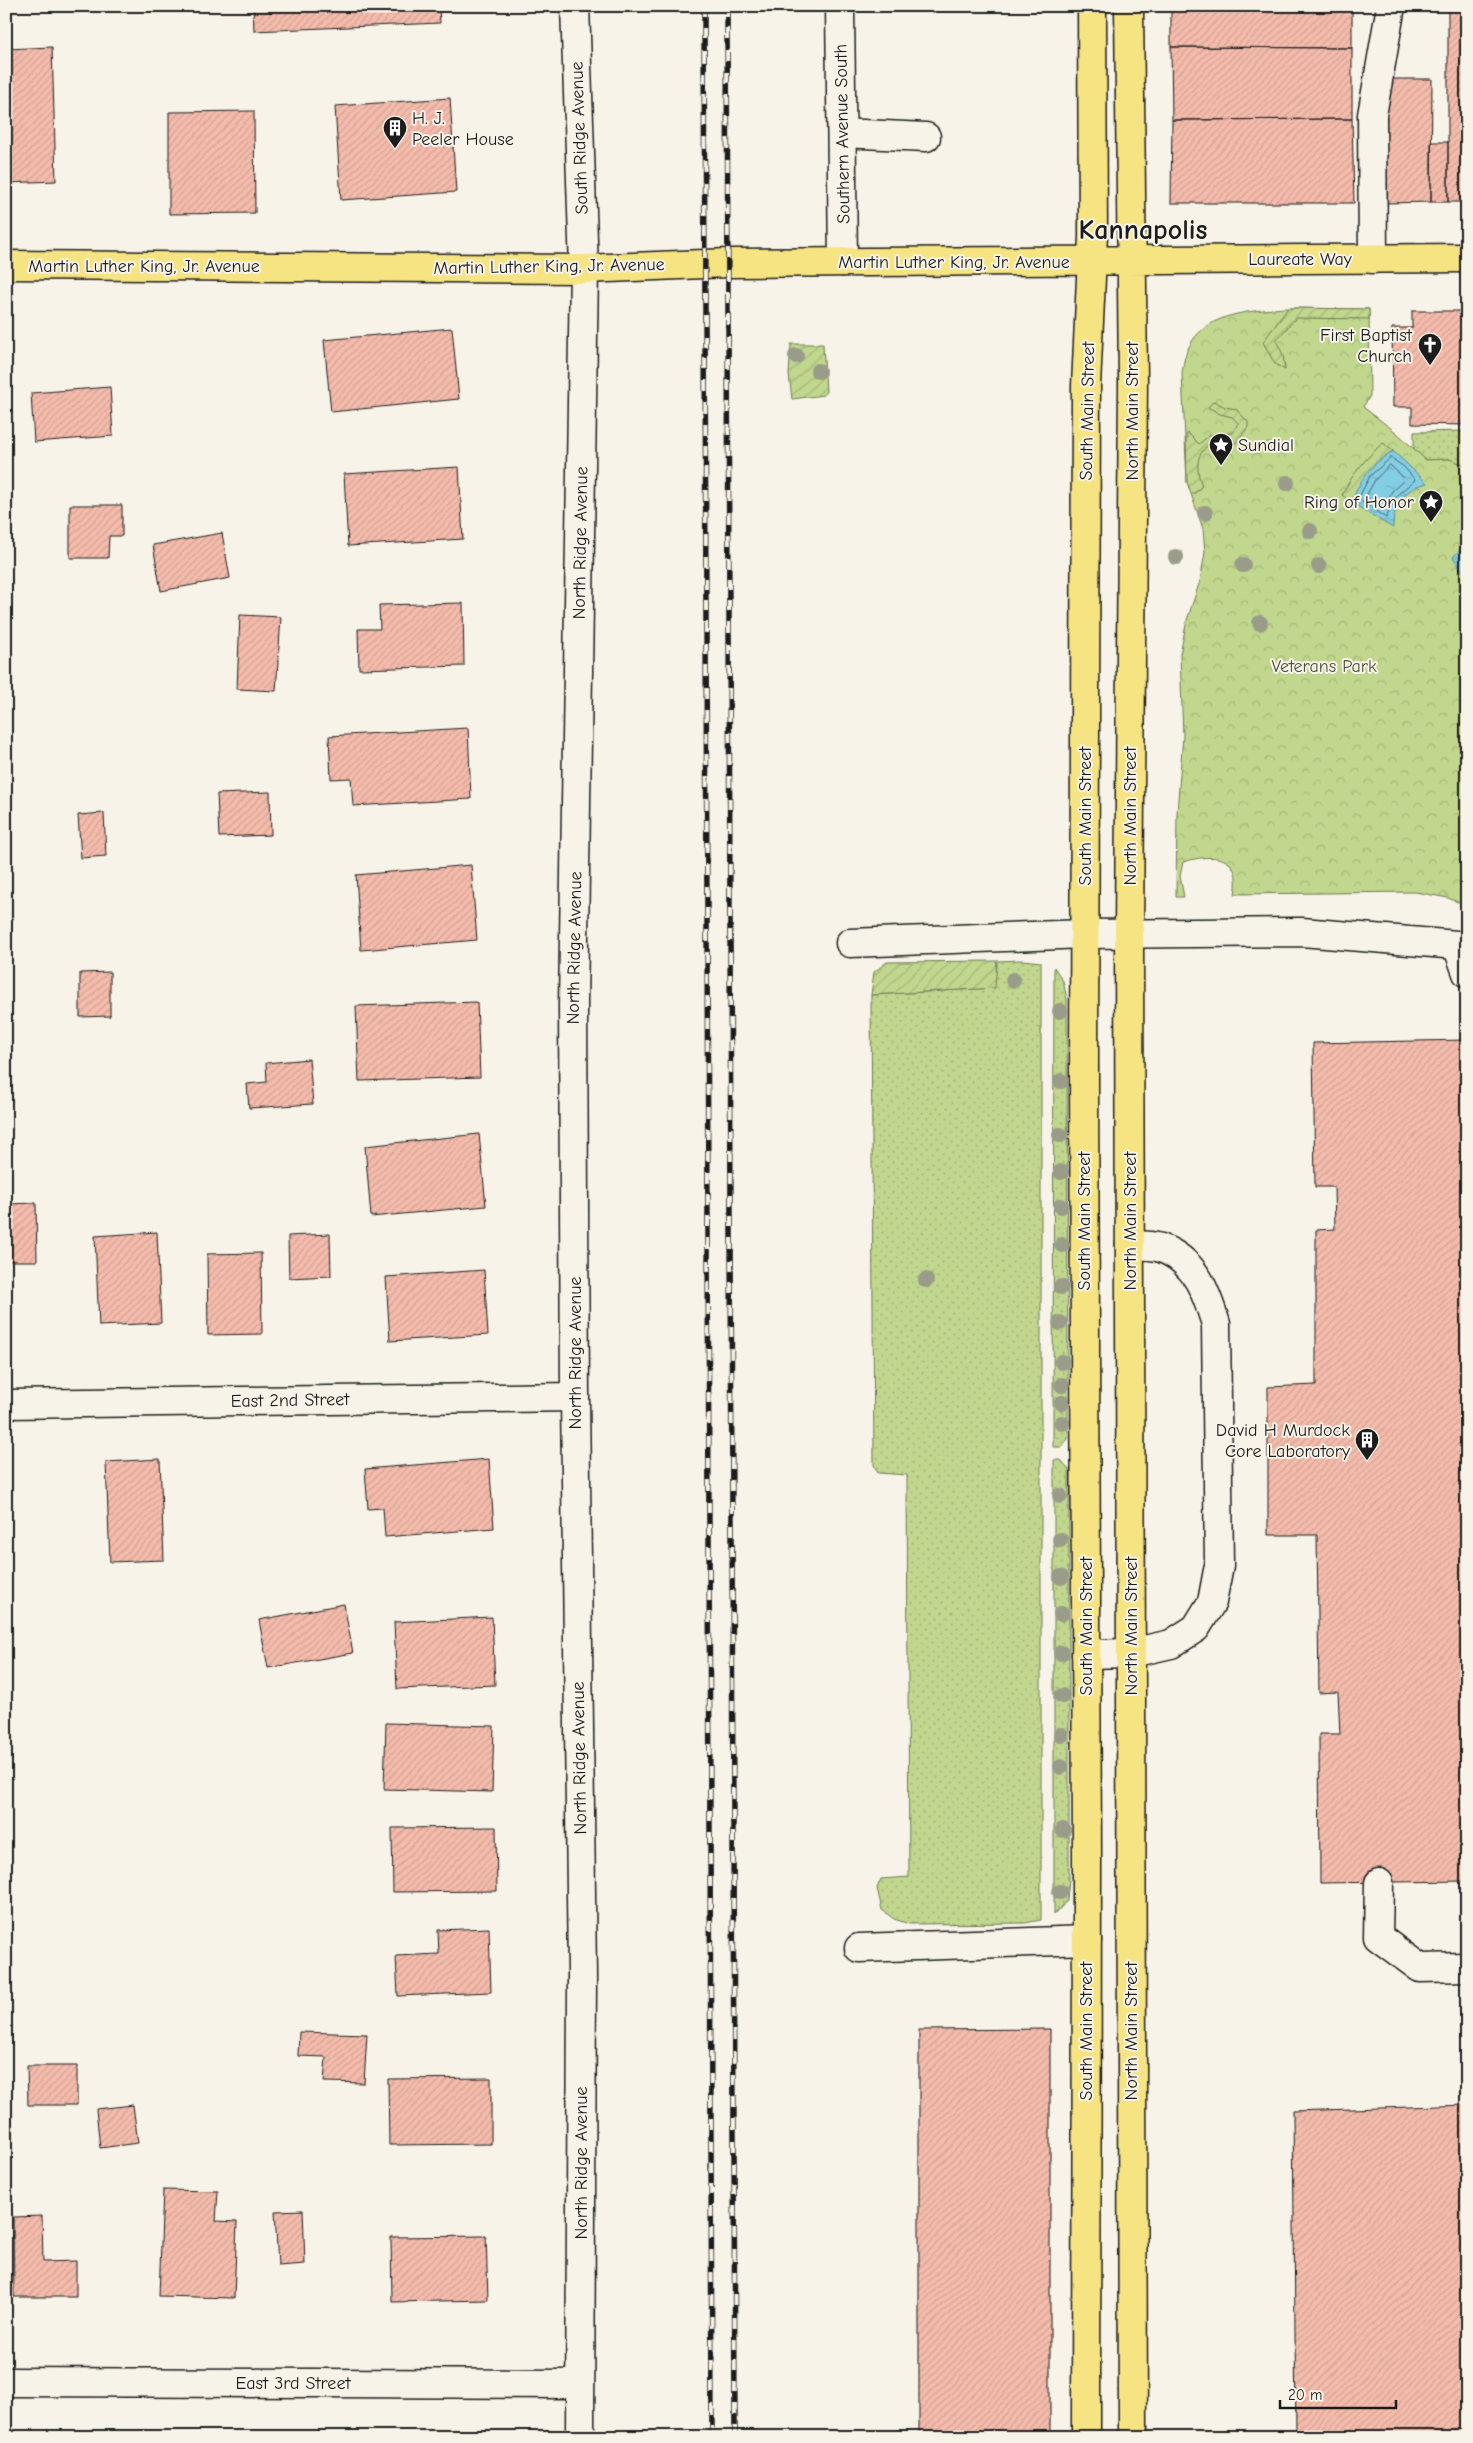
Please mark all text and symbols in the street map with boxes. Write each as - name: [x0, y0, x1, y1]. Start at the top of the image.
- street label: Southern Avenue South: [830, 44, 855, 224]
- street label: South Ridge Avenue: [566, 61, 593, 215]
- place label: H. J. Peeler House: [412, 108, 514, 150]
- building icon: H. J. Peeler House: [382, 115, 408, 149]
- district label: Kannapolis: [1079, 214, 1208, 246]
- street label: Laureate Way: [1248, 249, 1353, 270]
- street label: Martin Luther King, Jr. Avenue: [838, 252, 1070, 273]
- street label: Martin Luther King, Jr. Avenue: [433, 254, 665, 279]
- street label: Martin Luther King, Jr. Avenue: [28, 256, 260, 277]
- place label: First Baptist Church: [1320, 325, 1413, 367]
- church icon: First Baptist Church: [1417, 332, 1443, 366]
- street label: South Main Street: [1076, 341, 1099, 481]
- street label: North Main Street: [1122, 341, 1143, 480]
- place icon: Sundial: [1208, 432, 1234, 466]
- place label: Sundial: [1238, 435, 1294, 456]
- street label: North Ridge Avenue: [569, 466, 592, 620]
- place icon: Ring of Honor: [1418, 489, 1444, 523]
- place label: Ring of Honor: [1304, 492, 1415, 513]
- park label: Veterans Park: [1271, 656, 1377, 677]
- street label: South Main Street: [1075, 746, 1096, 885]
- street label: North Main Street: [1120, 746, 1141, 885]
- street label: North Ridge Avenue: [563, 871, 586, 1025]
- street label: South Main Street: [1074, 1151, 1095, 1290]
- street label: North Main Street: [1120, 1151, 1141, 1290]
- street label: North Ridge Avenue: [565, 1276, 586, 1430]
- street label: East 2nd Street: [230, 1389, 350, 1412]
- place label: David H Murdock Core Laboratory: [1216, 1420, 1351, 1462]
- building icon: David H Murdock Core Laboratory: [1354, 1427, 1380, 1461]
- street label: South Main Street: [1076, 1556, 1097, 1695]
- street label: North Main Street: [1121, 1556, 1142, 1695]
- street label: North Ridge Avenue: [568, 1681, 591, 1835]
- street label: South Main Street: [1076, 1961, 1097, 2100]
- street label: North Main Street: [1121, 1961, 1142, 2100]
- street label: North Ridge Avenue: [571, 2086, 592, 2240]
- street label: East 3rd Street: [235, 2373, 351, 2394]
- scale bar: [1280, 2378, 1397, 2410]
- text: 20 m: [1288, 2386, 1322, 2404]

